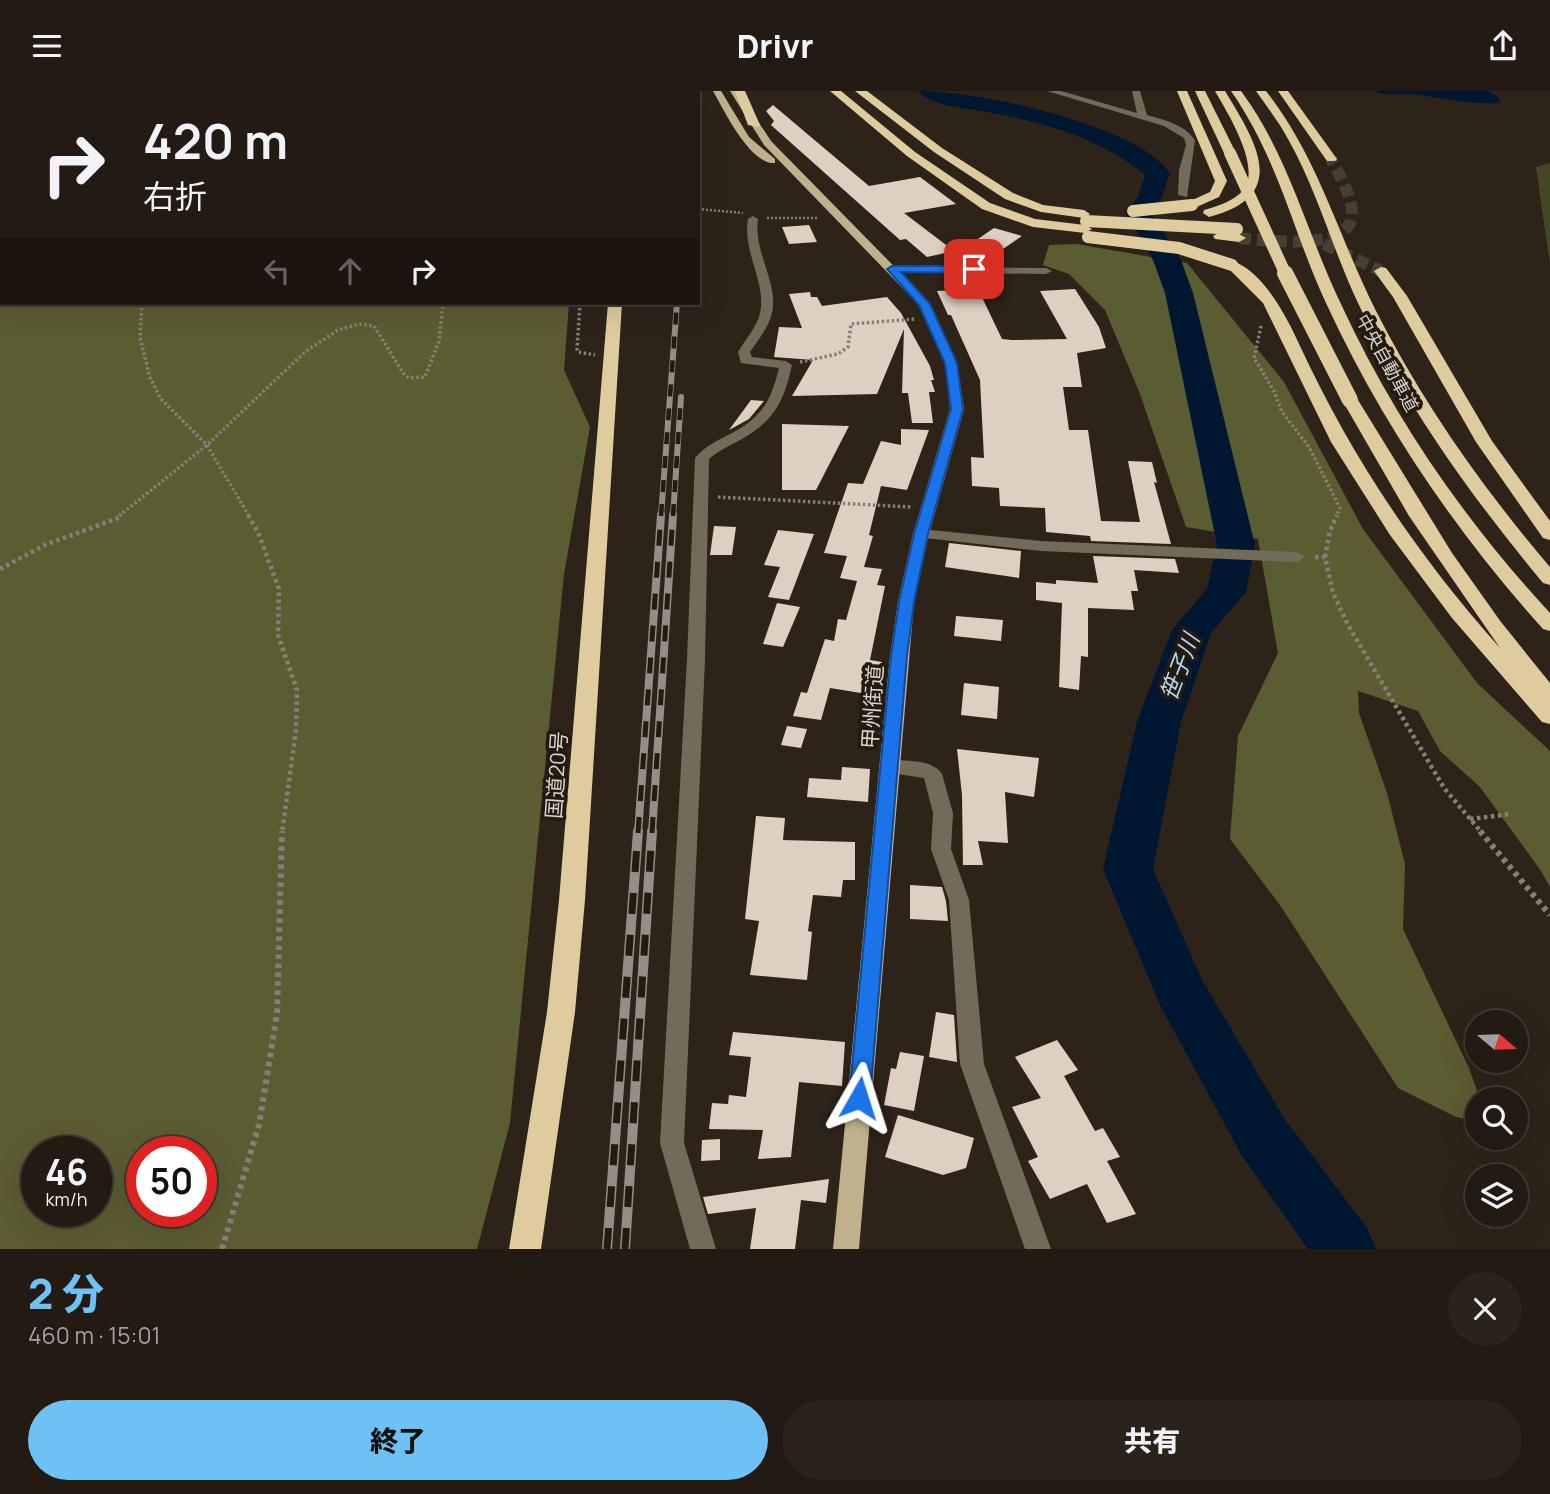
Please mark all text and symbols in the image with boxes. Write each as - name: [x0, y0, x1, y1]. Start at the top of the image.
- text: Drivr: [737, 24, 813, 68]
- icon: menu: [28, 27, 66, 65]
- icon: share: [1484, 27, 1522, 65]
- text: 420 m: [143, 107, 288, 174]
- icon: right: [28, 119, 119, 210]
- text: 右折: [143, 174, 207, 218]
- pin: [944, 239, 1004, 299]
- icon: arrive: [955, 250, 993, 288]
- icon: left: [258, 252, 296, 290]
- icon: ahead: [331, 252, 369, 290]
- icon: right: [404, 252, 442, 290]
- street label: 中央自動車道: [1351, 309, 1425, 416]
- water label: 笹子川: [1152, 626, 1207, 705]
- street label: 甲州街道: [855, 664, 889, 750]
- street label: 国道20号: [539, 730, 573, 820]
- north arrow: [1465, 1010, 1528, 1073]
- map controls: [1465, 1010, 1528, 1227]
- position arrow: [822, 1061, 896, 1135]
- button: search: [1465, 1087, 1528, 1150]
- speed limit sign: 50: [126, 1136, 217, 1227]
- text: 46: [45, 1148, 88, 1196]
- button: layers: [1465, 1164, 1528, 1227]
- text: km/h: [46, 1187, 87, 1211]
- text: 2 分: [28, 1264, 104, 1322]
- button: close: [1448, 1272, 1522, 1346]
- text: 460 m · 15:01: [28, 1319, 161, 1351]
- button: 終了: [28, 1400, 768, 1480]
- button: 共有: [782, 1400, 1522, 1480]

